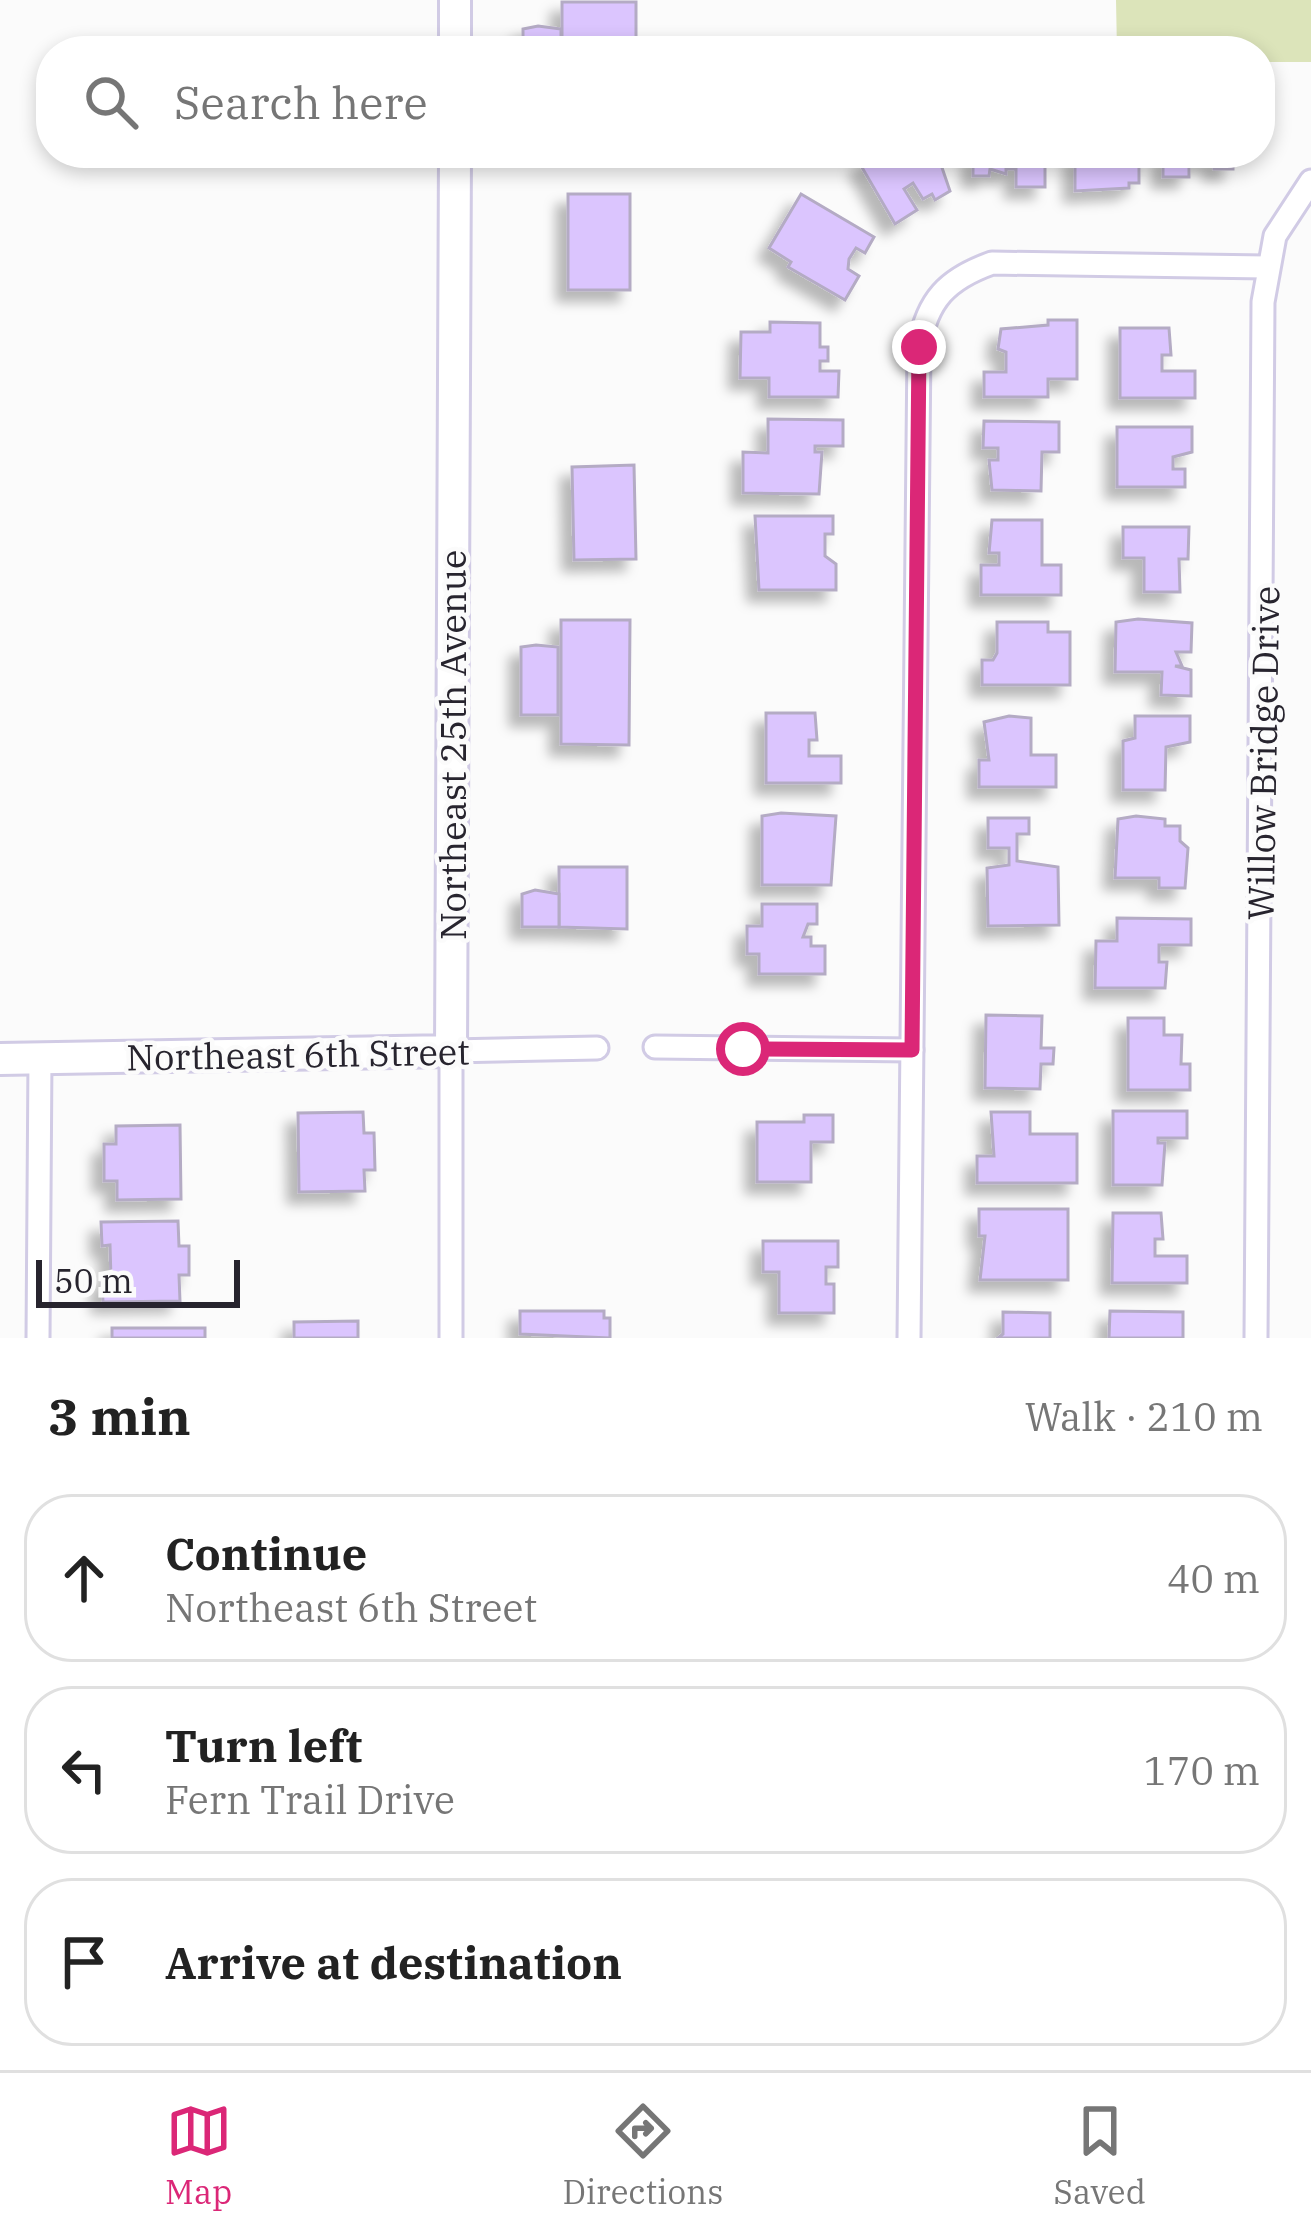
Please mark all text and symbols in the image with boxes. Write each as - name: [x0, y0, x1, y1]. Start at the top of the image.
- search box: [36, 36, 1275, 168]
- icon: search: [78, 69, 144, 135]
- text: Search here: [174, 73, 428, 131]
- route end: [892, 320, 946, 374]
- street label: Northeast 25th Avenue: [429, 550, 476, 940]
- street label: Willow Bridge Drive: [1237, 585, 1289, 921]
- route start: [716, 1022, 770, 1076]
- street label: Northeast 6th Street: [126, 1028, 470, 1080]
- scale bar: [36, 1254, 240, 1307]
- text: 50 m: [54, 1259, 133, 1302]
- text: 3 min: [48, 1383, 191, 1449]
- text: Walk · 210 m: [1025, 1391, 1263, 1442]
- text: Continue: [165, 1524, 367, 1582]
- icon: ahead: [51, 1545, 117, 1611]
- text: 40 m: [1167, 1553, 1260, 1604]
- text: Northeast 6th Street: [165, 1582, 537, 1633]
- text: Turn left: [165, 1716, 362, 1774]
- icon: left: [51, 1737, 117, 1803]
- text: 170 m: [1144, 1745, 1260, 1796]
- text: Fern Trail Drive: [165, 1774, 455, 1825]
- icon: arrive: [51, 1929, 117, 1995]
- text: Arrive at destination: [165, 1933, 622, 1991]
- tab: Map: [165, 2098, 232, 2213]
- tab: Directions: [562, 2098, 723, 2213]
- tab: Saved: [1053, 2098, 1146, 2213]

